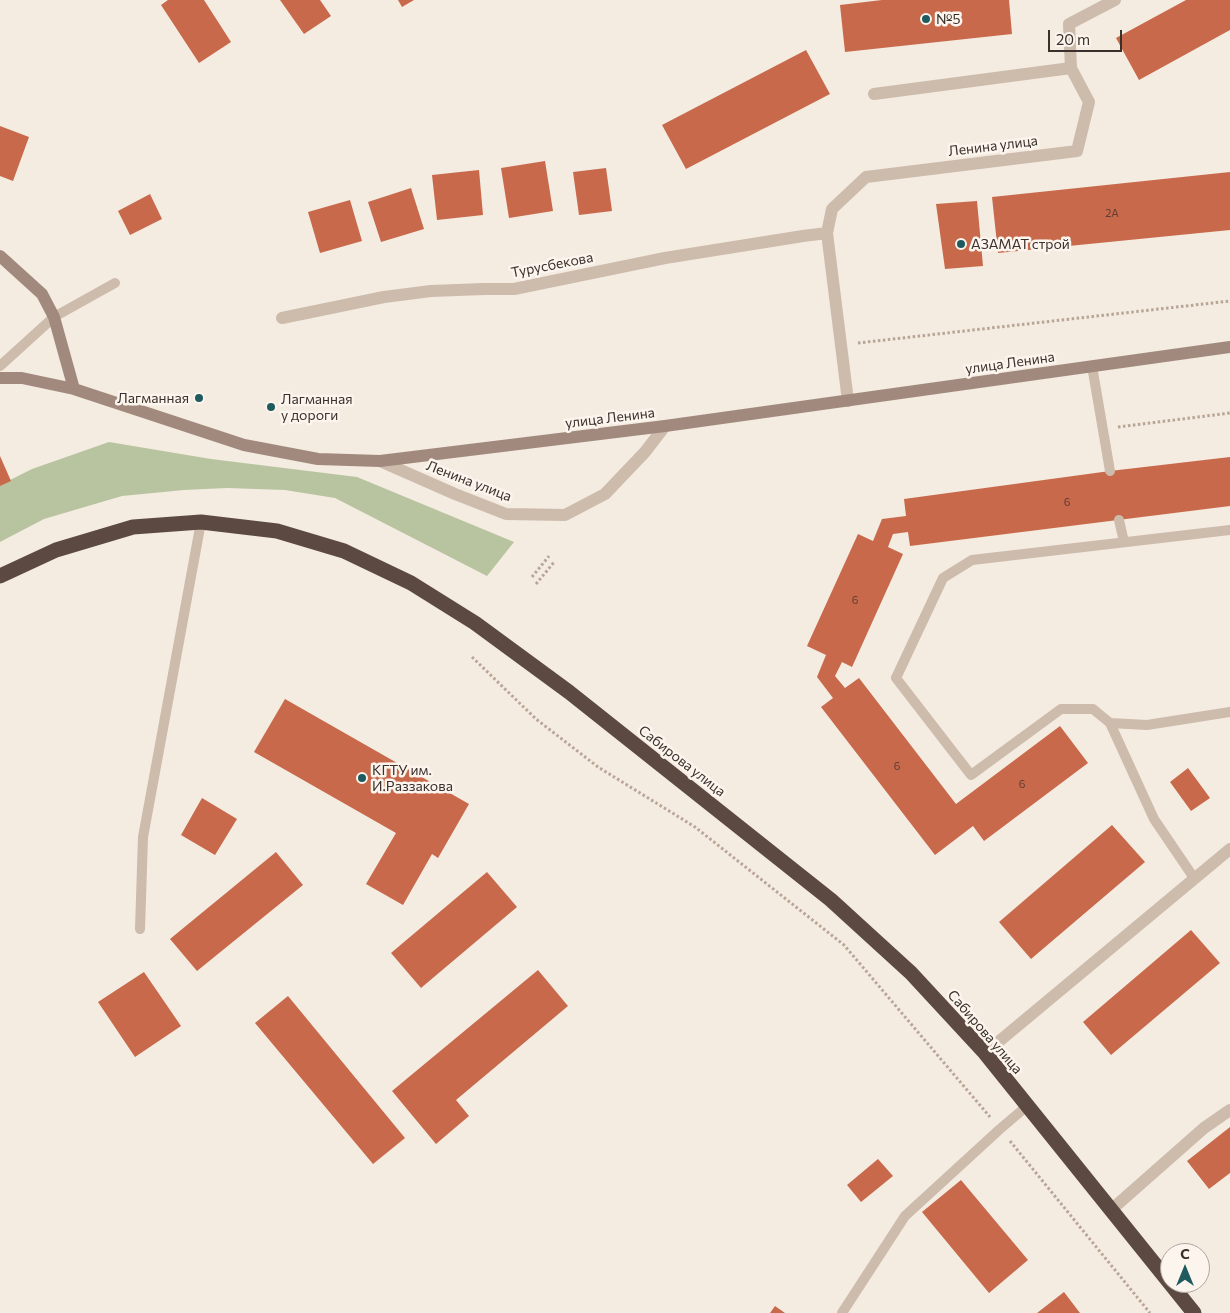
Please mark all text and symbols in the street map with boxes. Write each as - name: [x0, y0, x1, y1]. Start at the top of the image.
- place label: №5: [936, 11, 960, 27]
- marker: №5: [920, 13, 932, 25]
- scale bar: [1050, 20, 1124, 52]
- text: 20 m: [1056, 30, 1090, 48]
- street label: Ленина улица: [947, 132, 1039, 160]
- house number: 2A: [1105, 206, 1119, 220]
- place label: АЗАМАТ строй: [971, 236, 1070, 252]
- marker: АЗАМАТ строй: [955, 238, 967, 250]
- street label: Турусбекова: [509, 249, 595, 281]
- street label: улица Ленина: [964, 348, 1056, 378]
- place label: Лагманная: [117, 390, 189, 406]
- place label: Лагманная у дороги: [281, 391, 353, 424]
- marker: Лагманная: [193, 392, 205, 404]
- marker: Лагманная у дороги: [265, 401, 277, 413]
- street label: улица Ленина: [564, 404, 656, 432]
- street label: Ленина улица: [424, 457, 514, 505]
- house number: 6: [1064, 495, 1070, 509]
- house number: 6: [852, 593, 858, 607]
- street label: Сабирова улица: [635, 722, 729, 800]
- house number: 6: [894, 759, 900, 773]
- place label: КГТУ им. И.Раззакова: [372, 762, 453, 794]
- marker: КГТУ им. И.Раззакова: [356, 772, 368, 784]
- house number: 6: [1019, 777, 1025, 791]
- street label: Сабирова улица: [944, 987, 1026, 1077]
- north arrow: [1160, 1243, 1210, 1293]
- text: С: [1180, 1245, 1190, 1262]

